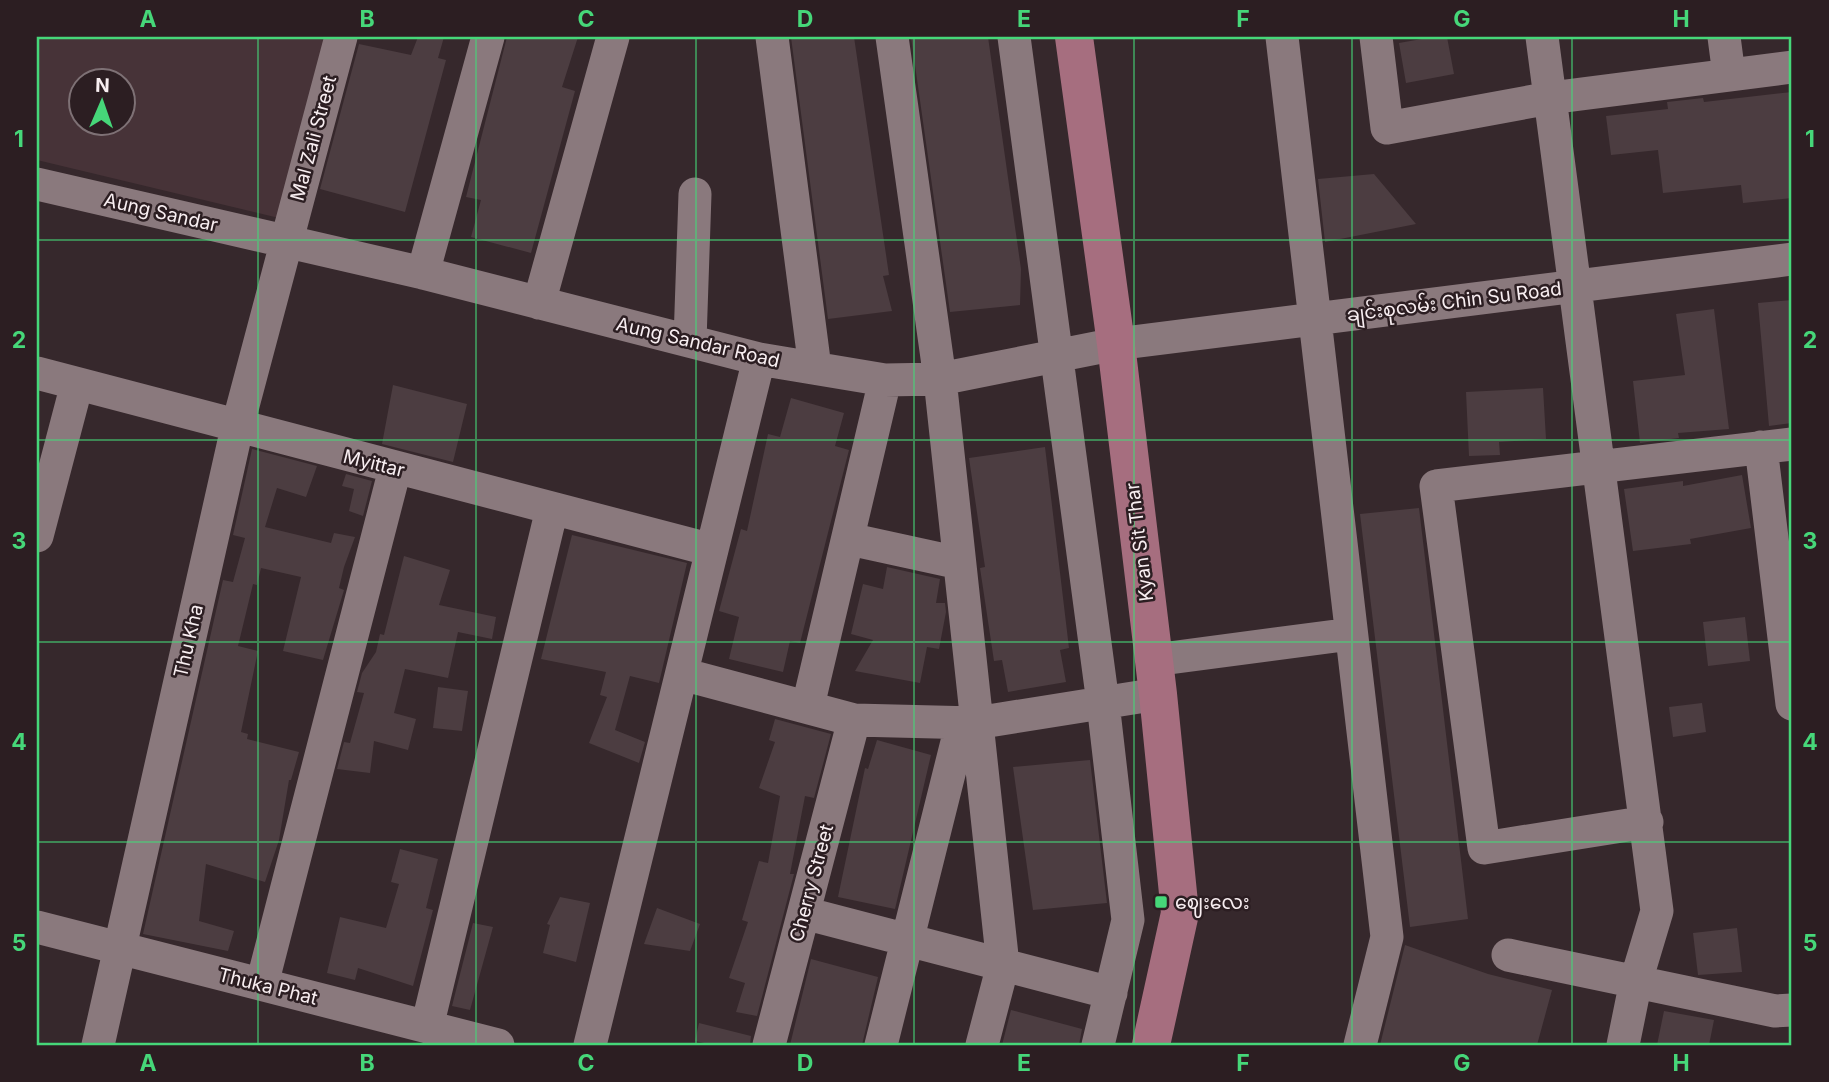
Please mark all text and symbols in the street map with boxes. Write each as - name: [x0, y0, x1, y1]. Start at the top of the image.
- text: A: [139, 5, 157, 33]
- text: B: [359, 5, 375, 33]
- text: C: [577, 5, 595, 33]
- text: D: [797, 5, 813, 33]
- text: E: [1017, 5, 1031, 33]
- text: F: [1236, 5, 1250, 33]
- text: G: [1453, 5, 1471, 33]
- text: H: [1672, 5, 1690, 33]
- north arrow: [66, 66, 136, 136]
- street label: Mal Zali Street: [286, 73, 341, 203]
- text: N: [95, 74, 110, 97]
- text: 1: [14, 125, 24, 153]
- text: 1: [1805, 125, 1815, 153]
- street label: Aung Sandar: [102, 188, 220, 237]
- street label: ချင်းစုလမ်း Chin Su Road: [1345, 274, 1564, 331]
- street label: Aung Sandar Road: [614, 312, 782, 373]
- text: 2: [12, 326, 26, 354]
- text: 2: [1803, 326, 1817, 354]
- street label: Myittar: [341, 445, 407, 482]
- street label: Kyan Sit Thar: [1121, 481, 1158, 603]
- text: 3: [12, 527, 26, 555]
- text: 3: [1803, 527, 1817, 555]
- street label: Thu Kha: [169, 602, 208, 680]
- text: 4: [11, 728, 27, 756]
- text: 4: [1802, 728, 1818, 756]
- street label: Cherry Street: [785, 822, 838, 944]
- place label: ဈေးလေး: [1175, 891, 1250, 918]
- marker: ဈေးလေး: [1153, 894, 1169, 910]
- text: 5: [12, 929, 26, 957]
- text: 5: [1803, 929, 1817, 957]
- street label: Thuka Phat: [216, 963, 320, 1010]
- text: A: [139, 1049, 157, 1077]
- text: B: [359, 1049, 375, 1077]
- text: C: [577, 1049, 595, 1077]
- text: D: [797, 1049, 813, 1077]
- text: E: [1017, 1049, 1031, 1077]
- text: F: [1236, 1049, 1250, 1077]
- text: G: [1453, 1049, 1471, 1077]
- text: H: [1672, 1049, 1690, 1077]

